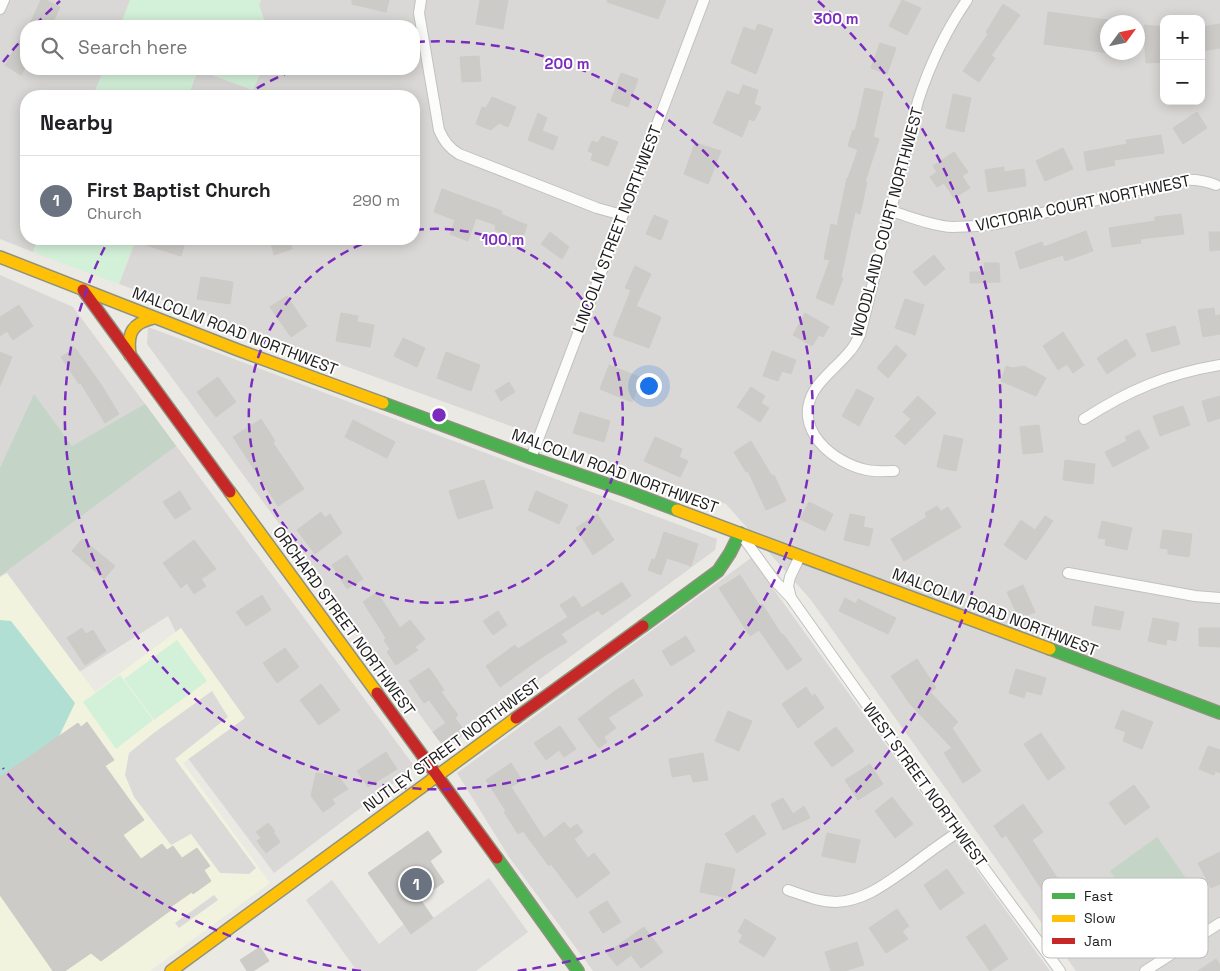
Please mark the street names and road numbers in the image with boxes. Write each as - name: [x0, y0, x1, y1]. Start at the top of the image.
- street label: WOODLAND COURT NORTHWEST: [846, 105, 928, 339]
- street label: LINCOLN STREET NORTHWEST: [568, 122, 666, 336]
- street label: VICTORIA COURT NORTHWEST: [974, 170, 1192, 236]
- street label: MALCOLM ROAD NORTHWEST: [129, 282, 341, 380]
- street label: MALCOLM ROAD NORTHWEST: [509, 424, 721, 518]
- street label: ORCHARD STREET NORTHWEST: [268, 522, 420, 720]
- street label: MALCOLM ROAD NORTHWEST: [889, 563, 1101, 661]
- street label: NUTLEY STREET NORTHWEST: [359, 673, 545, 817]
- street label: WEST STREET NORTHWEST: [858, 699, 992, 871]

